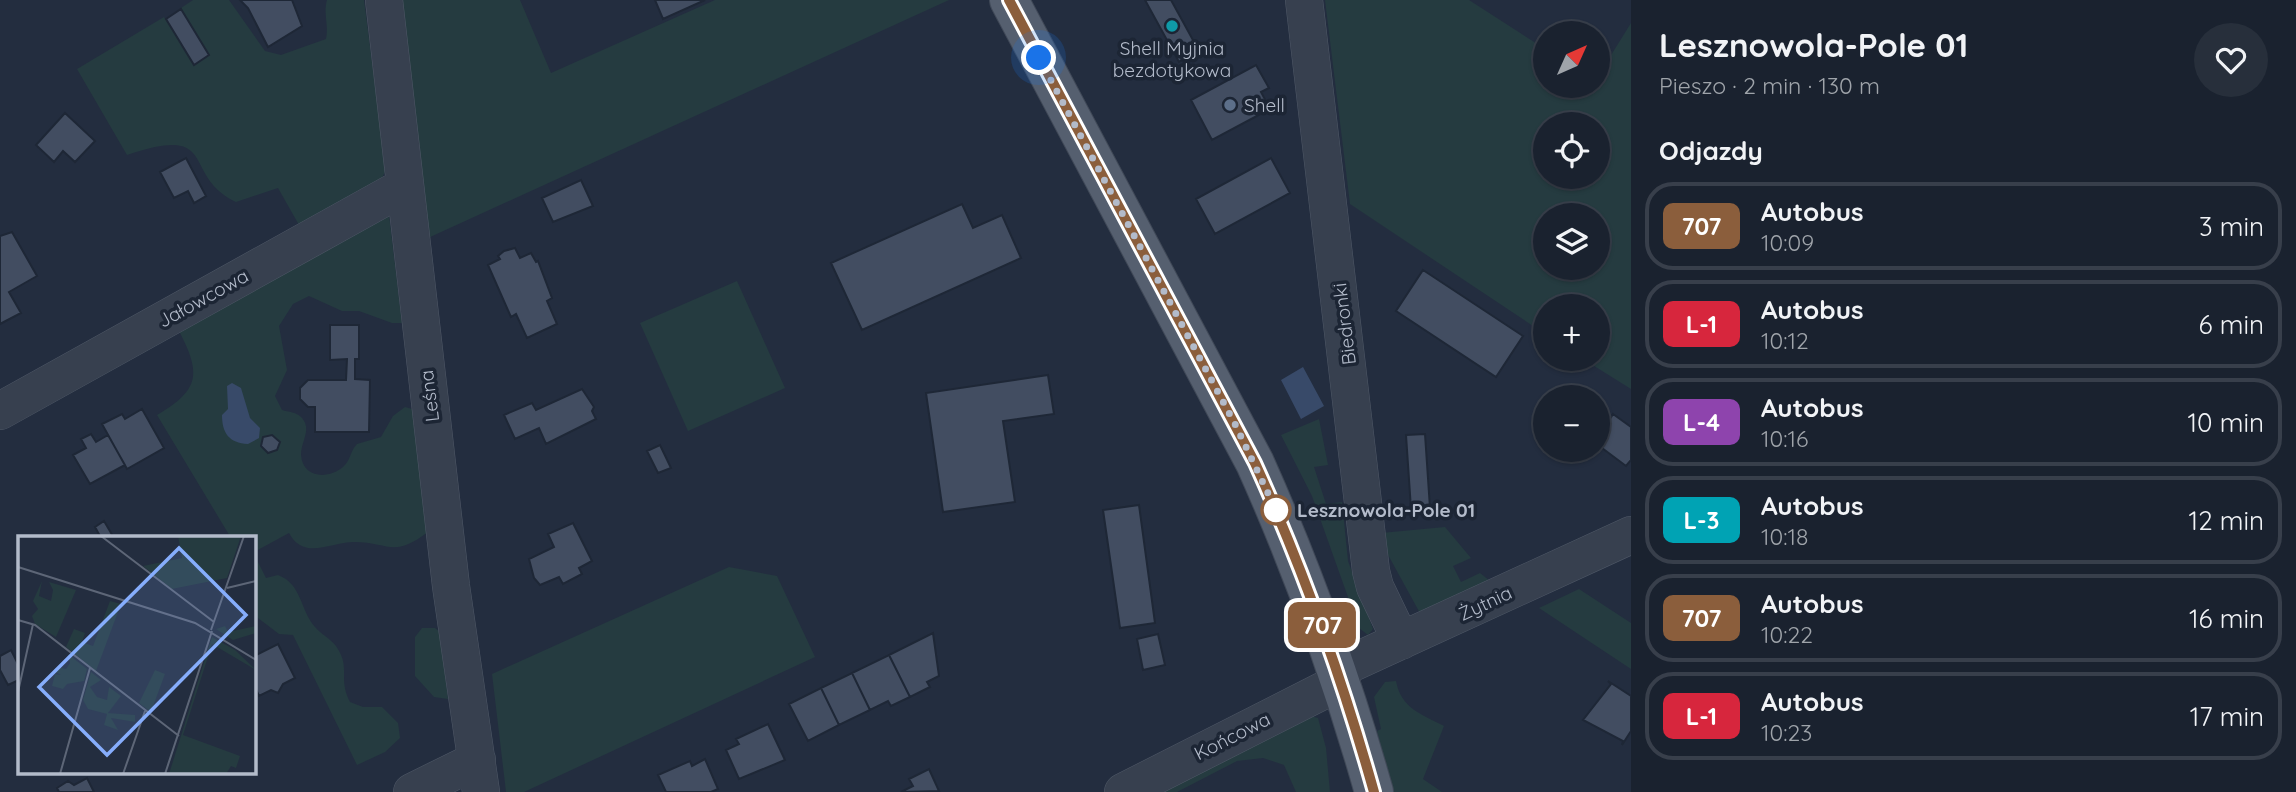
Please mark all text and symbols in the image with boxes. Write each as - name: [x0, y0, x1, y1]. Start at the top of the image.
- marker: Shell Myjnia bezdotykowa: [1164, 18, 1180, 34]
- north arrow: [1533, 21, 1610, 98]
- map controls: [1533, 21, 1610, 462]
- button: heart: [2194, 23, 2268, 97]
- text: Lesznowola-Pole 01: [1659, 24, 1968, 65]
- place label: Shell Myjnia bezdotykowa: [1113, 36, 1231, 82]
- your location: [1021, 40, 1056, 75]
- text: Pieszo · 2 min · 130 m: [1659, 71, 1880, 100]
- place label: Shell: [1244, 93, 1285, 117]
- marker: Shell: [1222, 97, 1238, 113]
- button: locate: [1533, 112, 1610, 189]
- text: Odjazdy: [1659, 134, 1763, 167]
- text: Autobus: [1761, 195, 1863, 228]
- button: layers: [1533, 203, 1610, 280]
- text: 3 min: [2199, 210, 2264, 243]
- text: 707: [1681, 211, 1722, 241]
- text: 10:09: [1761, 228, 1814, 257]
- street label: Jałowcowa: [154, 263, 252, 333]
- street label: Biedronki: [1327, 282, 1361, 366]
- text: Autobus: [1761, 293, 1863, 326]
- button: +: [1533, 294, 1610, 371]
- text: 6 min: [2199, 308, 2264, 341]
- text: L-1: [1686, 309, 1717, 339]
- text: 10:12: [1761, 326, 1809, 355]
- street label: Leśna: [414, 369, 444, 423]
- button: −: [1533, 385, 1610, 462]
- text: Autobus: [1761, 391, 1863, 424]
- text: 10 min: [2188, 406, 2264, 439]
- text: L-4: [1683, 407, 1720, 437]
- text: 10:16: [1761, 424, 1808, 453]
- text: Autobus: [1761, 489, 1863, 522]
- marker: Lesznowola-Pole 01: [1261, 495, 1291, 525]
- place label: Lesznowola-Pole 01: [1297, 498, 1475, 522]
- text: 12 min: [2189, 504, 2264, 537]
- text: L-3: [1684, 505, 1719, 535]
- text: 10:18: [1761, 522, 1808, 551]
- inset map: [18, 536, 256, 774]
- street label: Żytnia: [1455, 580, 1515, 626]
- text: Autobus: [1761, 587, 1863, 620]
- line badge: 707: [1282, 602, 1362, 648]
- text: 16 min: [2189, 602, 2264, 635]
- text: 707: [1681, 603, 1722, 633]
- text: 707: [1302, 610, 1342, 640]
- text: 10:22: [1761, 620, 1813, 649]
- text: Autobus: [1761, 685, 1863, 718]
- text: 17 min: [2190, 700, 2264, 733]
- text: L-1: [1686, 701, 1717, 731]
- street label: Końcowa: [1190, 707, 1274, 765]
- text: 10:23: [1761, 718, 1812, 747]

